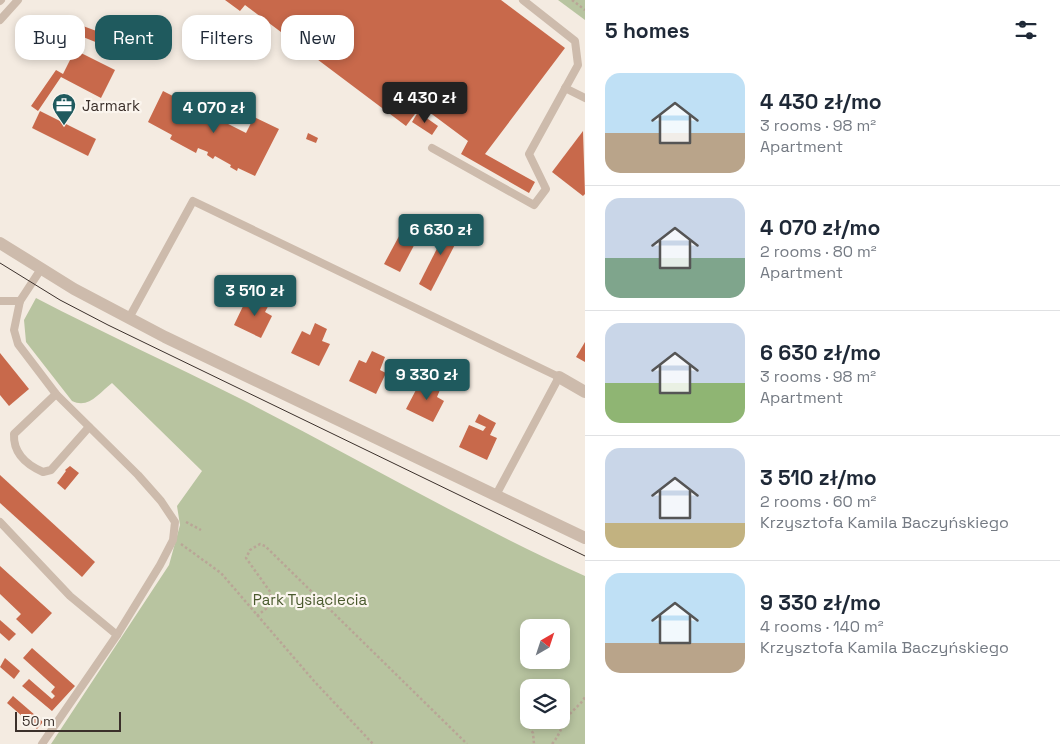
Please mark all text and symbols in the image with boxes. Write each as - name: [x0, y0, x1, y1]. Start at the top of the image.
- chip: Buy: [15, 15, 85, 60]
- chip: Rent: [95, 15, 172, 60]
- chip: Filters: [182, 15, 271, 60]
- chip: New: [281, 15, 354, 60]
- icon: filters: [1012, 16, 1040, 44]
- text: 5 homes: [605, 17, 690, 44]
- pin: 4 430 zł: [373, 82, 477, 124]
- text: 4 430 zł: [393, 87, 457, 108]
- text: 4 430 zł/mo: [760, 88, 882, 115]
- office icon: Jarmark: [51, 92, 77, 126]
- pin: 4 070 zł: [162, 92, 266, 134]
- icon: home: [645, 93, 705, 153]
- place label: Jarmark: [82, 96, 140, 115]
- text: 4 070 zł: [183, 97, 245, 118]
- text: 3 rooms · 98 m²: [760, 115, 876, 136]
- text: Apartment: [760, 136, 843, 157]
- pin: 6 630 zł: [389, 214, 493, 256]
- text: 4 070 zł/mo: [760, 214, 880, 241]
- icon: home: [645, 218, 705, 278]
- text: 6 630 zł: [410, 219, 472, 240]
- text: 2 rooms · 80 m²: [760, 241, 877, 262]
- text: Apartment: [760, 262, 843, 283]
- pin: 3 510 zł: [203, 274, 307, 317]
- text: 3 510 zł: [225, 280, 285, 301]
- text: 6 630 zł/mo: [760, 339, 881, 366]
- icon: home: [645, 343, 705, 403]
- pin: 9 330 zł: [375, 358, 479, 401]
- text: 9 330 zł: [396, 364, 458, 385]
- text: 3 rooms · 98 m²: [760, 366, 876, 387]
- text: Apartment: [760, 387, 843, 408]
- text: 3 510 zł/mo: [760, 464, 877, 491]
- icon: home: [645, 468, 705, 528]
- text: 2 rooms · 60 m²: [760, 491, 876, 512]
- text: Krzysztofa Kamila Baczyńskiego: [760, 512, 1009, 533]
- text: 9 330 zł/mo: [760, 589, 881, 616]
- park label: Park Tysiąclecia: [253, 590, 368, 609]
- icon: home: [645, 593, 705, 653]
- text: 4 rooms · 140 m²: [760, 616, 884, 637]
- north arrow: [520, 619, 570, 669]
- map controls: [520, 619, 570, 729]
- text: Krzysztofa Kamila Baczyńskiego: [760, 637, 1009, 658]
- button: layers: [520, 679, 570, 729]
- scale bar: [15, 709, 121, 732]
- text: 50 m: [22, 712, 55, 730]

